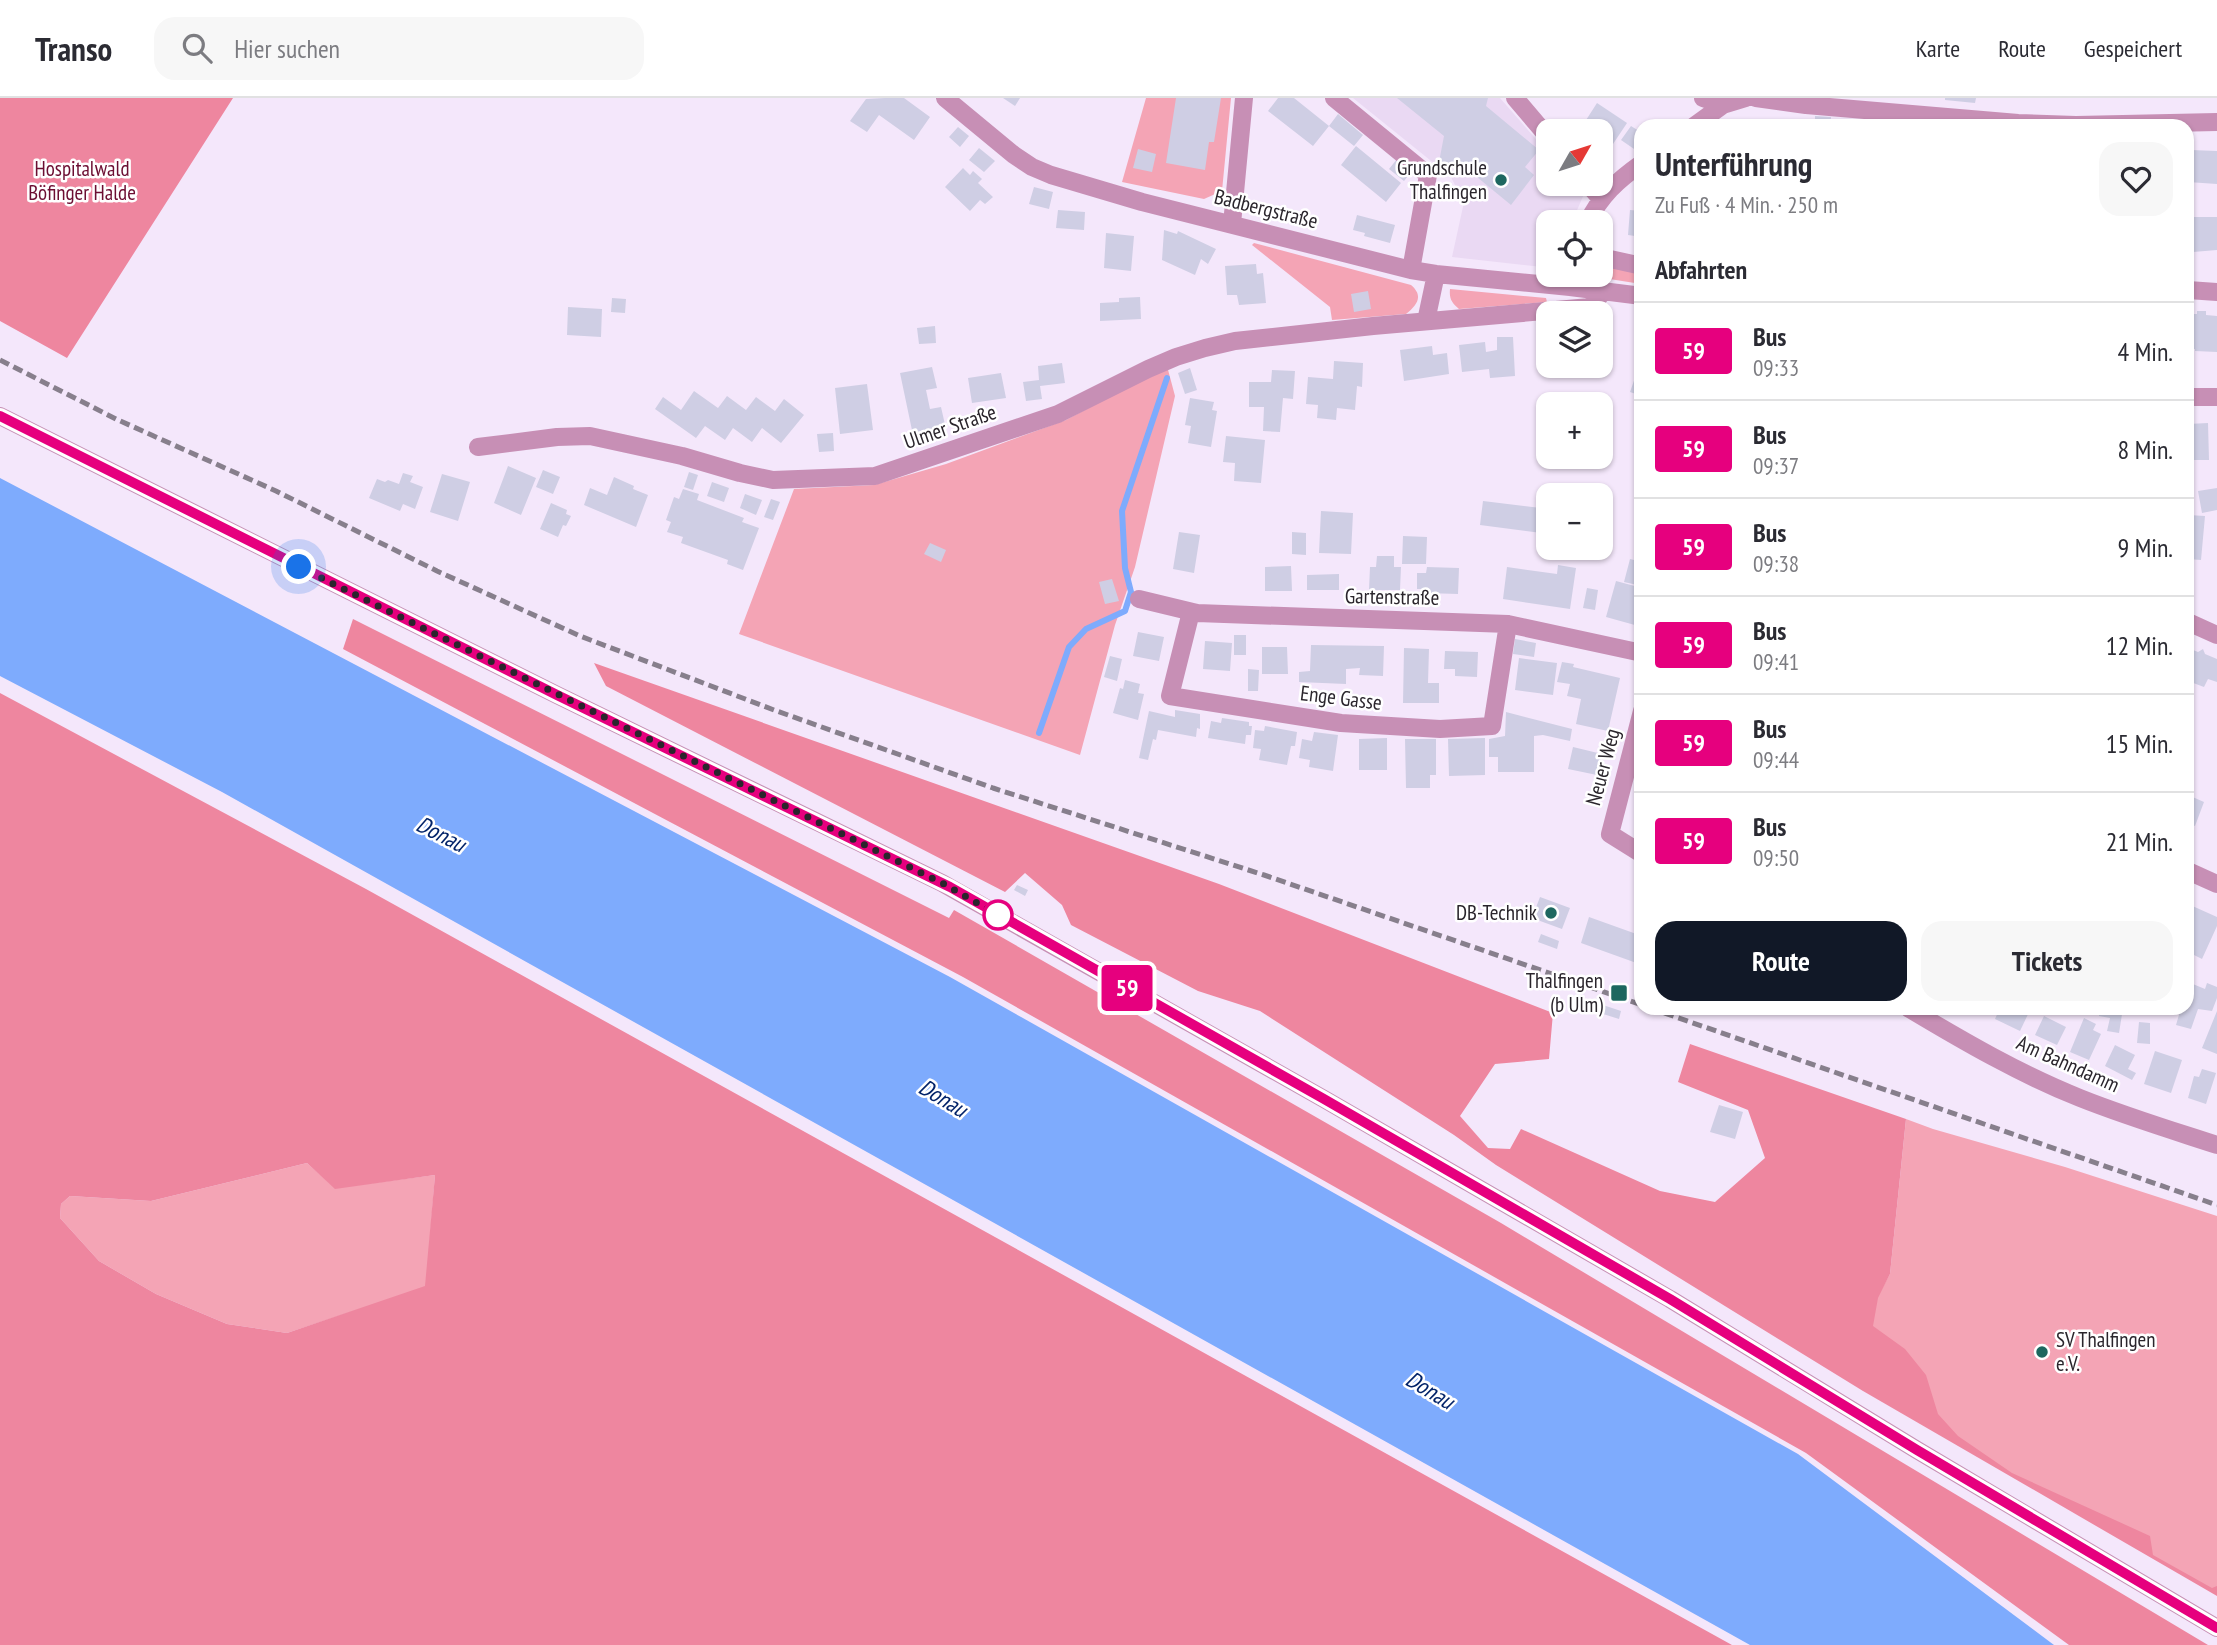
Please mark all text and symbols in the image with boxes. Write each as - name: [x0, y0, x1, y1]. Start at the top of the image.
- search box: [154, 17, 644, 80]
- text: Transo: [35, 27, 112, 70]
- icon: search: [178, 29, 216, 67]
- text: Hier suchen: [234, 32, 340, 65]
- text: Karte: [1916, 33, 1960, 64]
- text: Route: [1998, 33, 2046, 64]
- text: Gespeichert: [2084, 33, 2182, 64]
- north arrow: [1536, 119, 1614, 196]
- map controls: [1536, 119, 1613, 560]
- text: Unterführung: [1655, 142, 1812, 185]
- button: heart: [2099, 142, 2173, 216]
- place label: Grundschule Thalfingen: [1397, 154, 1487, 205]
- park label: Hospitalwald Böfinger Halde: [28, 155, 136, 206]
- marker: Grundschule Thalfingen: [1493, 172, 1509, 188]
- street label: Badbergstraße: [1211, 183, 1321, 234]
- text: Zu Fuß · 4 Min. · 250 m: [1655, 190, 1838, 219]
- button: locate: [1536, 210, 1613, 287]
- text: Abfahrten: [1655, 253, 1747, 286]
- button: layers: [1536, 301, 1613, 378]
- text: Bus: [1753, 320, 1786, 353]
- text: 59: [1682, 335, 1705, 366]
- text: 4 Min.: [2118, 335, 2173, 368]
- text: 09:33: [1753, 353, 1799, 382]
- button: +: [1536, 392, 1613, 469]
- street label: Ulmer Straße: [900, 398, 1000, 455]
- text: Bus: [1753, 418, 1786, 451]
- text: 59: [1682, 433, 1705, 464]
- text: 8 Min.: [2118, 433, 2173, 466]
- text: 09:37: [1753, 451, 1799, 480]
- button: −: [1536, 483, 1613, 560]
- text: Bus: [1753, 516, 1786, 549]
- text: 59: [1682, 531, 1705, 562]
- text: 9 Min.: [2118, 531, 2173, 564]
- your location: [281, 549, 316, 584]
- text: 09:38: [1753, 549, 1799, 578]
- street label: Gartenstraße: [1345, 582, 1439, 611]
- text: Bus: [1753, 614, 1786, 647]
- text: 59: [1682, 629, 1705, 660]
- text: 12 Min.: [2106, 629, 2173, 662]
- text: 09:41: [1753, 647, 1799, 676]
- street label: Enge Gasse: [1299, 679, 1383, 716]
- text: Bus: [1753, 712, 1786, 745]
- street label: Neuer Weg: [1579, 725, 1626, 808]
- text: 59: [1682, 727, 1705, 758]
- text: 15 Min.: [2106, 727, 2173, 760]
- text: 09:44: [1753, 745, 1799, 774]
- water label: Donau: [412, 809, 472, 859]
- text: Bus: [1753, 810, 1786, 843]
- text: 59: [1682, 825, 1705, 856]
- text: 21 Min.: [2106, 825, 2173, 858]
- text: 09:50: [1753, 843, 1799, 872]
- place label: DB-Technik: [1456, 899, 1537, 926]
- unlabelled marker: [983, 900, 1013, 930]
- marker: DB-Technik: [1543, 905, 1559, 921]
- button: Route: [1655, 921, 1907, 1001]
- button: Tickets: [1921, 921, 2173, 1001]
- line badge: 59: [1096, 965, 1158, 1011]
- place label: Thalfingen (b Ulm): [1526, 967, 1603, 1018]
- text: 59: [1116, 972, 1138, 1003]
- marker: Thalfingen (b Ulm): [1609, 983, 1629, 1003]
- street label: Am Bahndamm: [2013, 1029, 2124, 1098]
- water label: Donau: [914, 1072, 974, 1124]
- place label: SV Thalfingen e.V.: [2056, 1326, 2155, 1377]
- marker: SV Thalfingen e.V.: [2034, 1344, 2050, 1360]
- water label: Donau: [1401, 1364, 1461, 1416]

